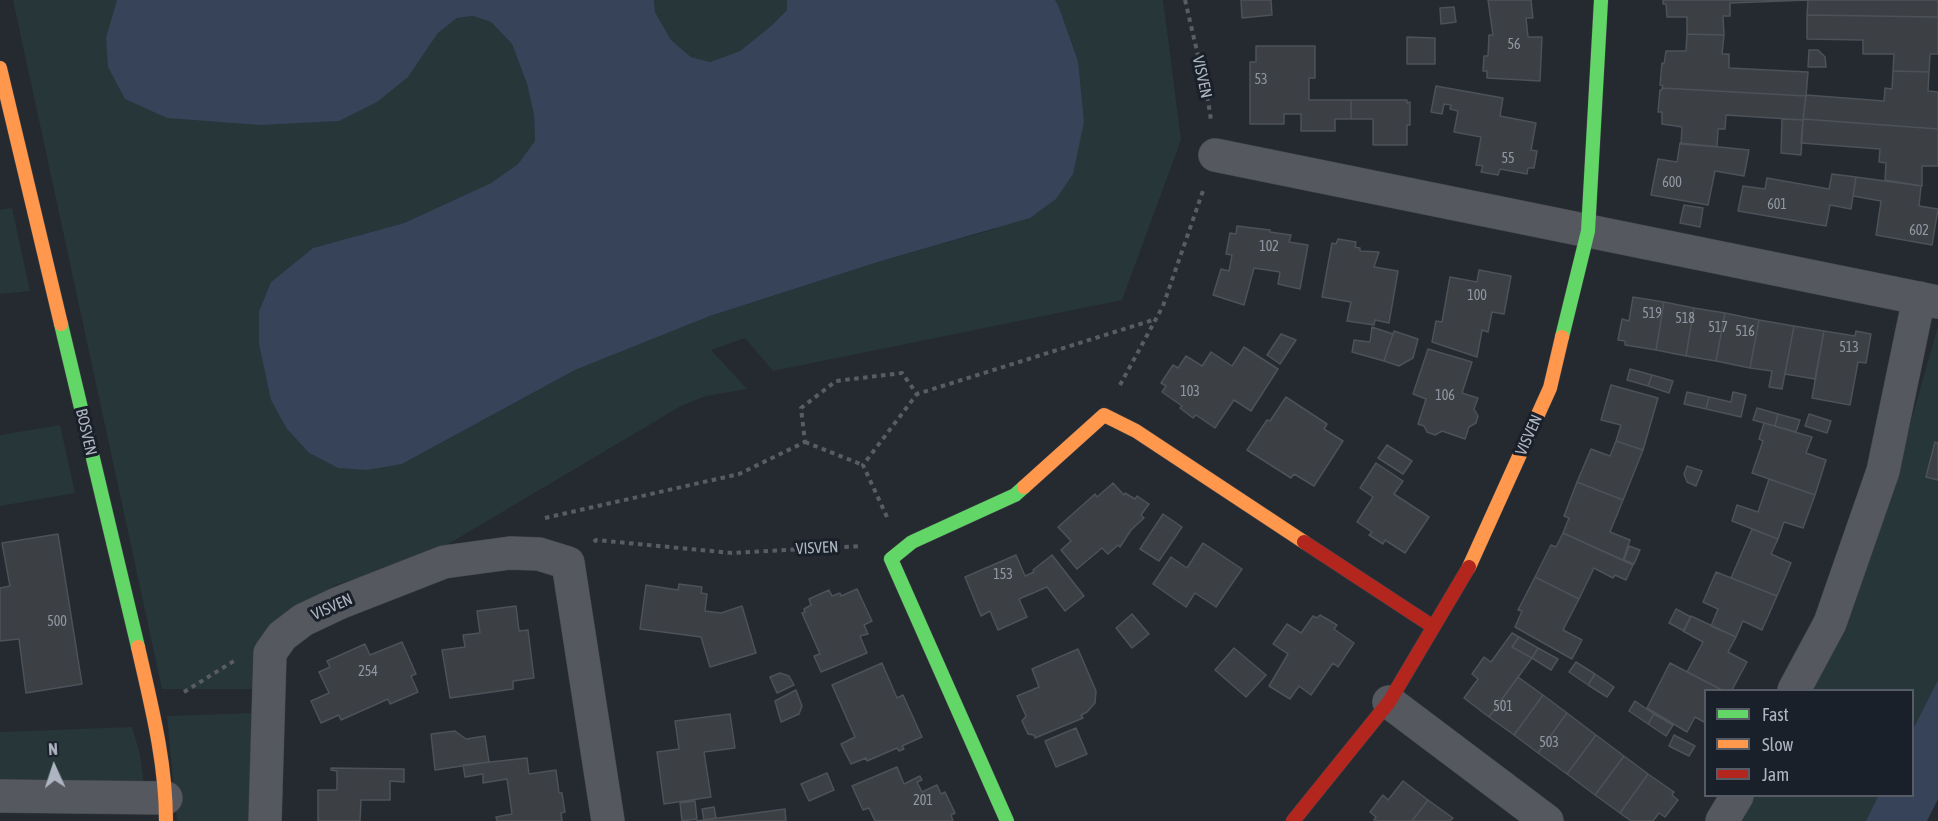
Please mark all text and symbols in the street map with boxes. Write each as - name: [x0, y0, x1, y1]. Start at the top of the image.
- house number: 56: [1507, 37, 1521, 53]
- street label: VISVEN: [1188, 54, 1216, 100]
- house number: 53: [1254, 72, 1268, 88]
- house number: 55: [1501, 151, 1515, 167]
- house number: 600: [1662, 175, 1682, 191]
- house number: 601: [1767, 197, 1787, 213]
- house number: 602: [1909, 223, 1929, 239]
- house number: 102: [1259, 239, 1279, 255]
- house number: 100: [1467, 288, 1487, 304]
- house number: 519: [1642, 306, 1662, 322]
- house number: 518: [1675, 311, 1695, 327]
- house number: 517: [1708, 320, 1728, 336]
- house number: 516: [1735, 324, 1755, 340]
- house number: 513: [1839, 340, 1859, 356]
- house number: 103: [1180, 384, 1200, 400]
- house number: 106: [1435, 388, 1455, 404]
- street label: BOSVEN: [71, 407, 101, 457]
- street label: VISVEN: [1512, 412, 1546, 458]
- street label: VISVEN: [795, 537, 839, 559]
- house number: 153: [993, 567, 1013, 583]
- street label: VISVEN: [309, 590, 355, 624]
- house number: 500: [47, 614, 67, 630]
- house number: 254: [358, 664, 378, 680]
- legend: [1704, 689, 1914, 797]
- house number: 501: [1493, 699, 1513, 715]
- text: Fast: [1762, 704, 1789, 725]
- text: Slow: [1762, 734, 1793, 755]
- house number: 503: [1539, 735, 1559, 751]
- north arrow: [24, 737, 84, 797]
- text: N: [48, 740, 58, 758]
- text: Jam: [1762, 764, 1789, 785]
- house number: 201: [913, 793, 933, 809]

